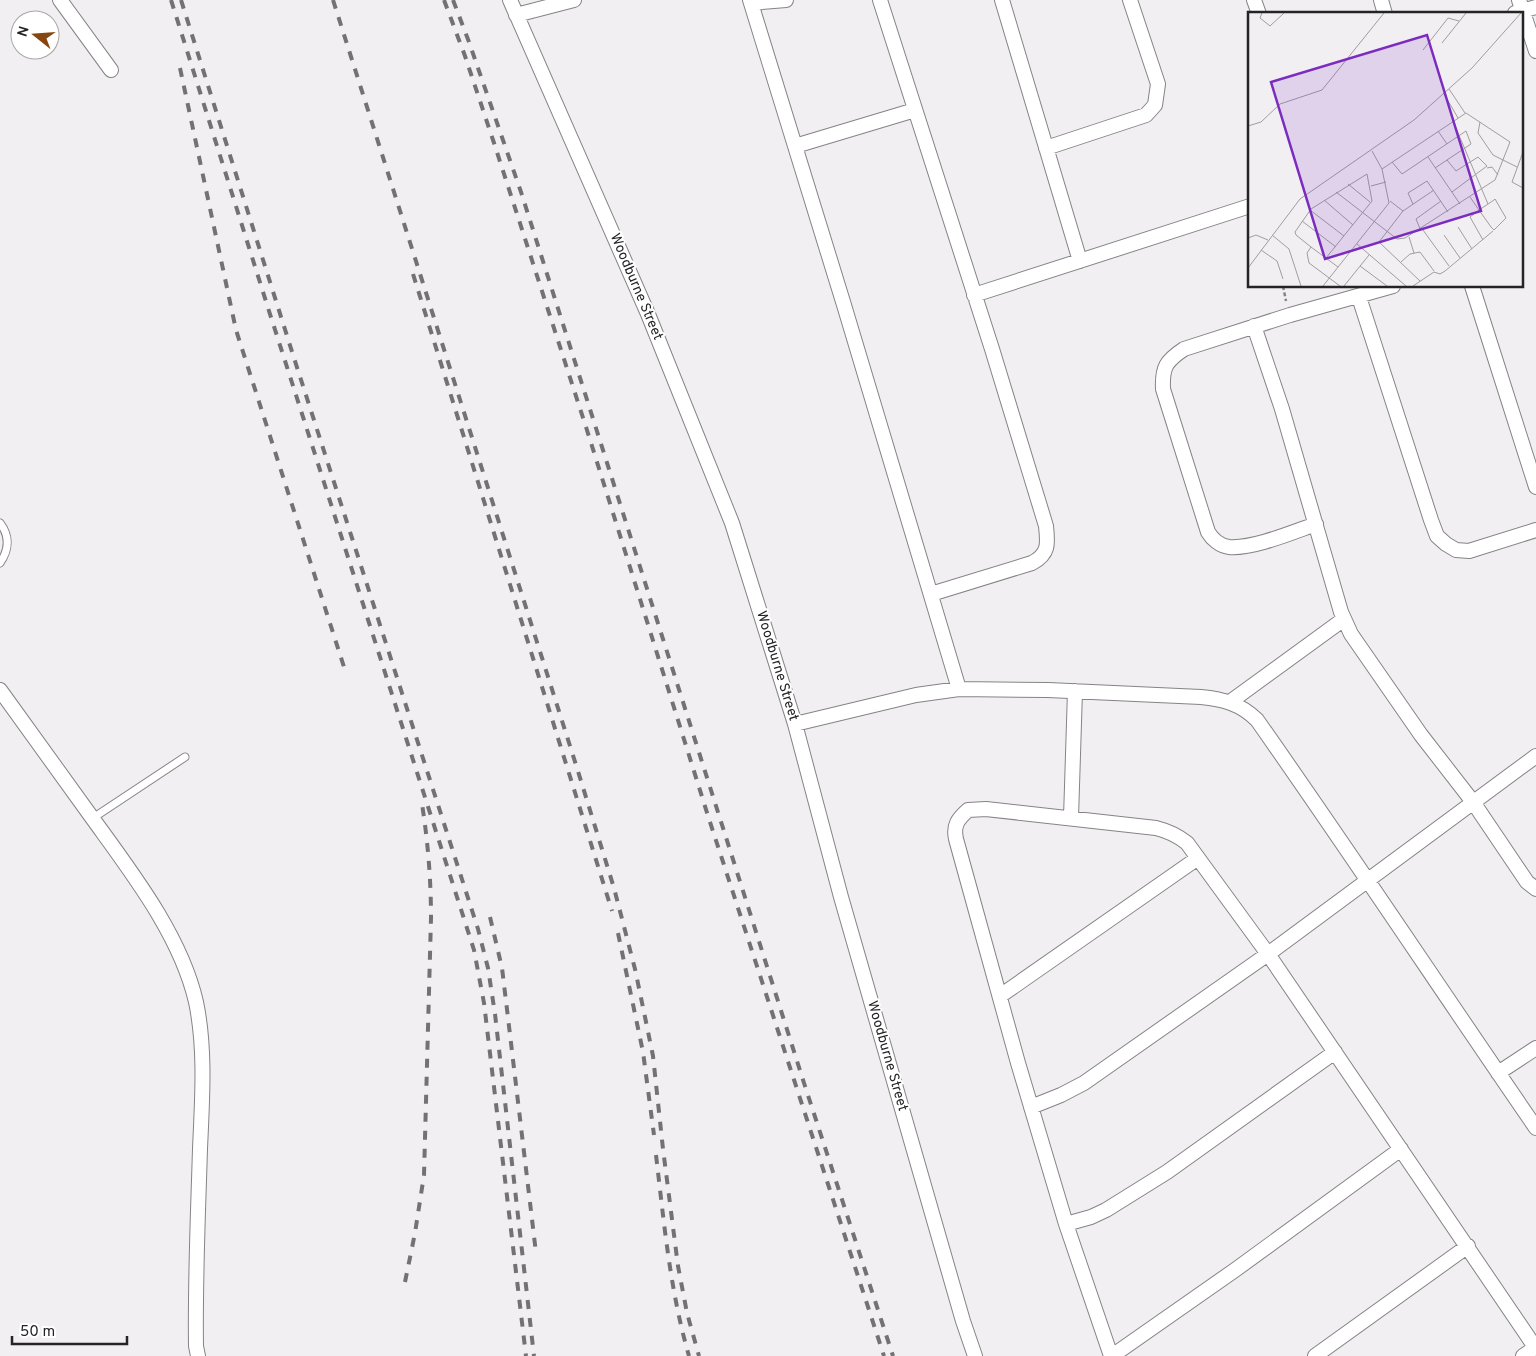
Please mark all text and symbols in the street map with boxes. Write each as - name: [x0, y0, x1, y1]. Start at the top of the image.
- north arrow: [10, 10, 60, 60]
- inset map: [1248, 12, 1524, 288]
- text: N: [14, 24, 34, 39]
- street label: Woodburne Street: [606, 231, 666, 343]
- street label: Woodburne Street: [752, 609, 802, 723]
- street label: Woodburne Street: [863, 999, 911, 1113]
- scale bar: [12, 1314, 128, 1346]
- text: 50 m: [20, 1323, 55, 1342]

